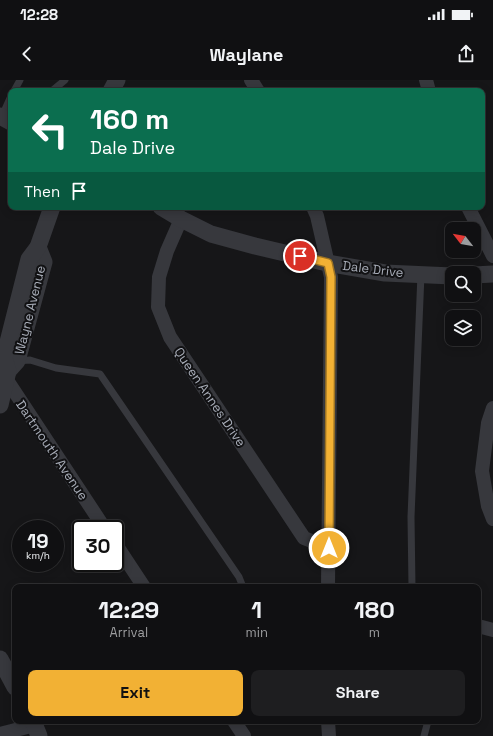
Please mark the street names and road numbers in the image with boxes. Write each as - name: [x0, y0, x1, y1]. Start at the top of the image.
- street label: Dale Drive: [341, 257, 405, 281]
- street label: Wayne Avenue: [11, 264, 49, 356]
- street label: Queen Annes Drive: [170, 344, 250, 450]
- street label: Dartmouth Avenue: [12, 397, 92, 503]

